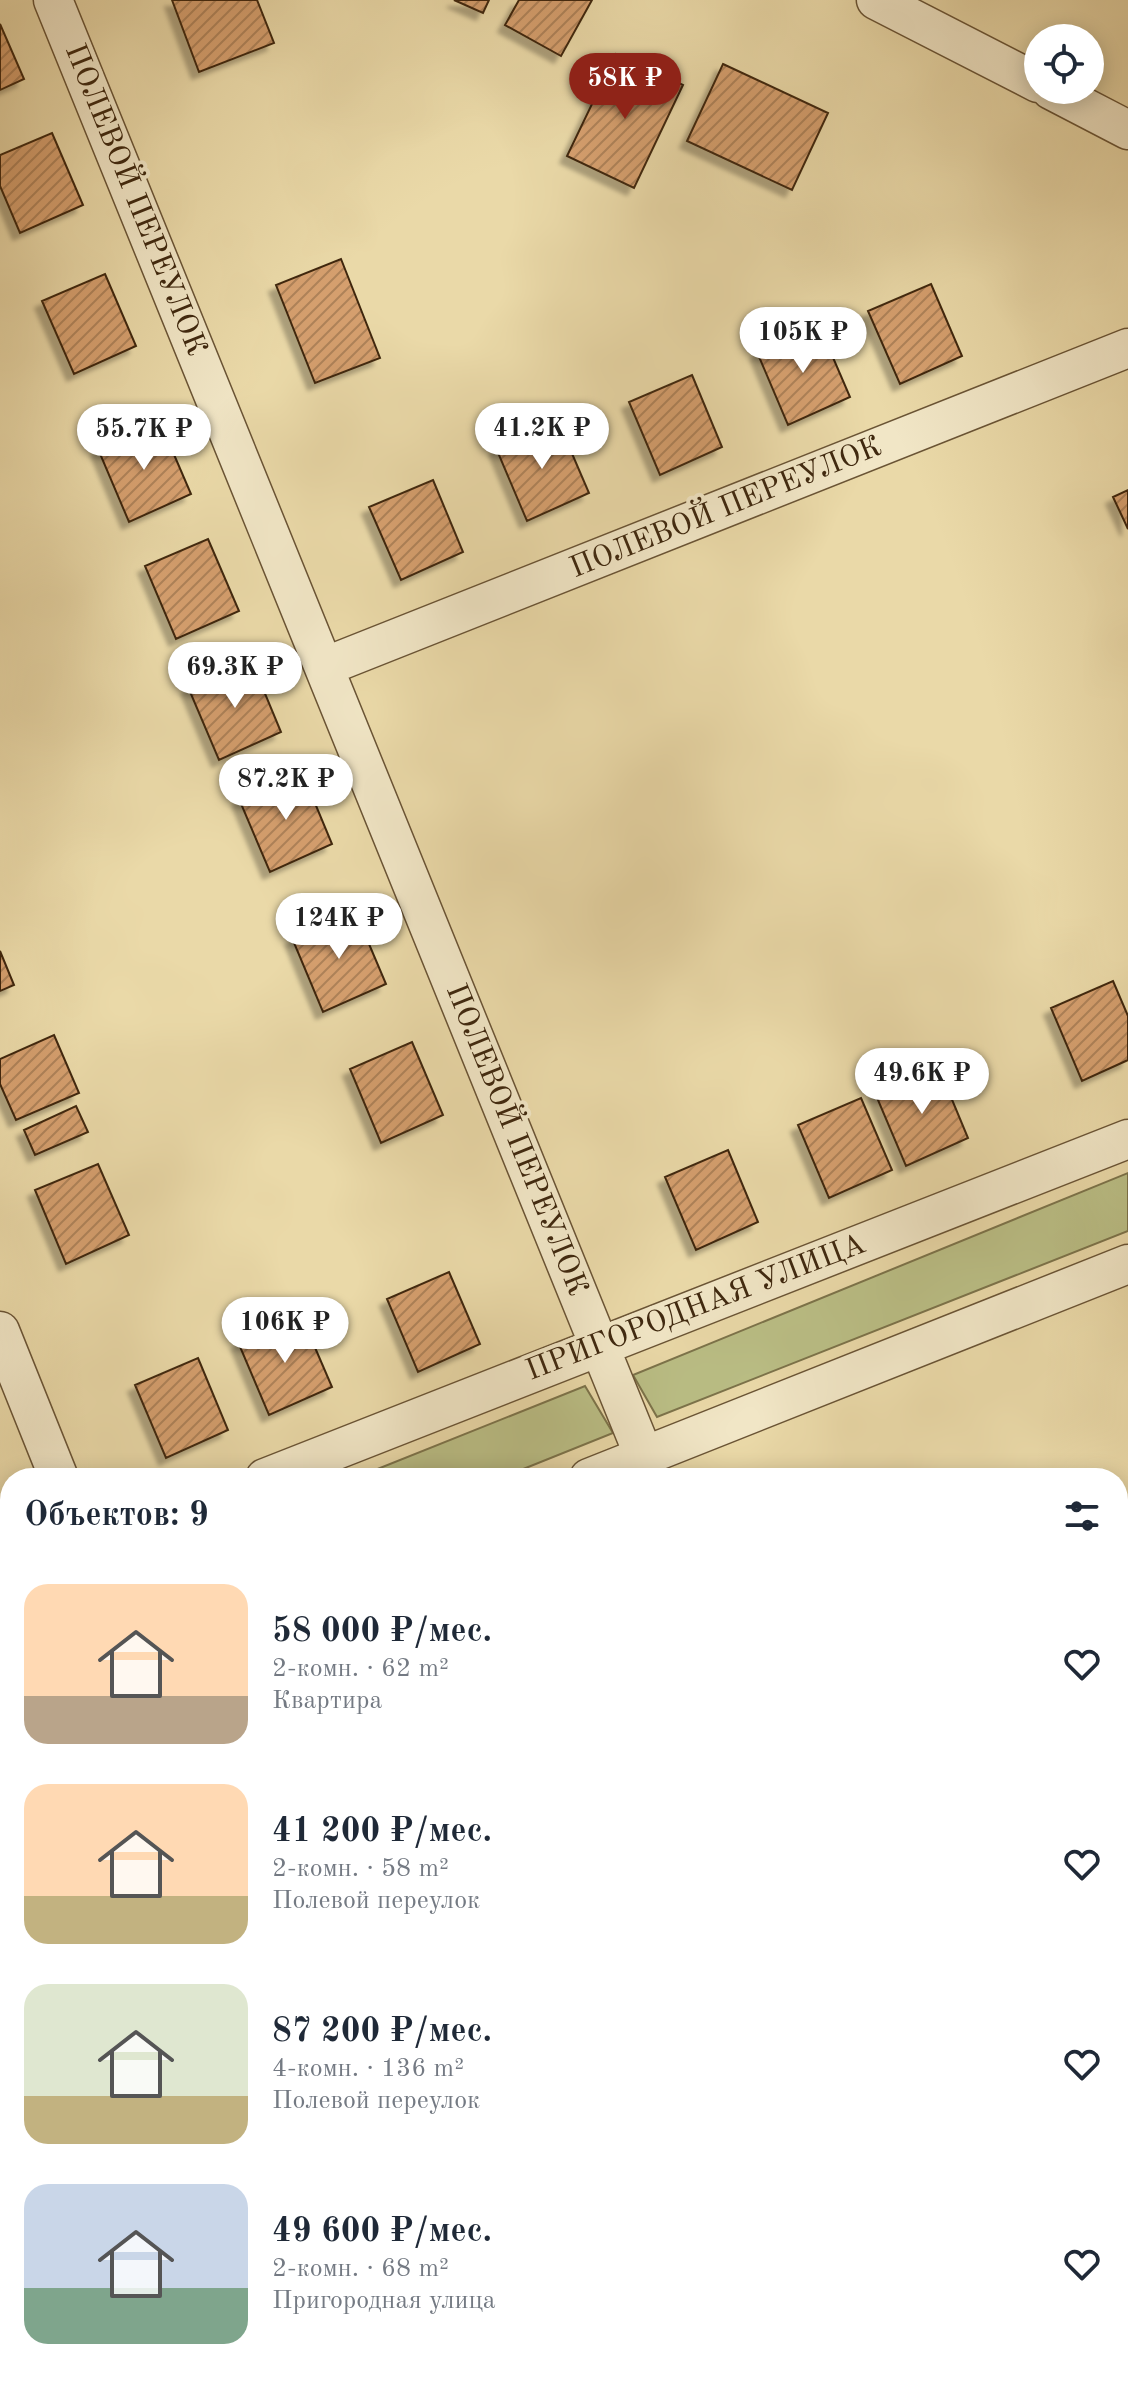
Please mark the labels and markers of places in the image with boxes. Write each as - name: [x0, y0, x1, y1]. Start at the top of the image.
- pin: 58K ₽: [569, 53, 681, 121]
- pin: 105K ₽: [738, 307, 868, 375]
- pin: 41.2K ₽: [468, 403, 616, 471]
- pin: 55.7K ₽: [70, 404, 218, 472]
- pin: 69.3K ₽: [161, 642, 309, 710]
- pin: 87.2K ₽: [212, 754, 360, 822]
- pin: 124K ₽: [274, 893, 404, 961]
- pin: 49.6K ₽: [848, 1048, 996, 1116]
- pin: 106K ₽: [220, 1297, 350, 1365]

